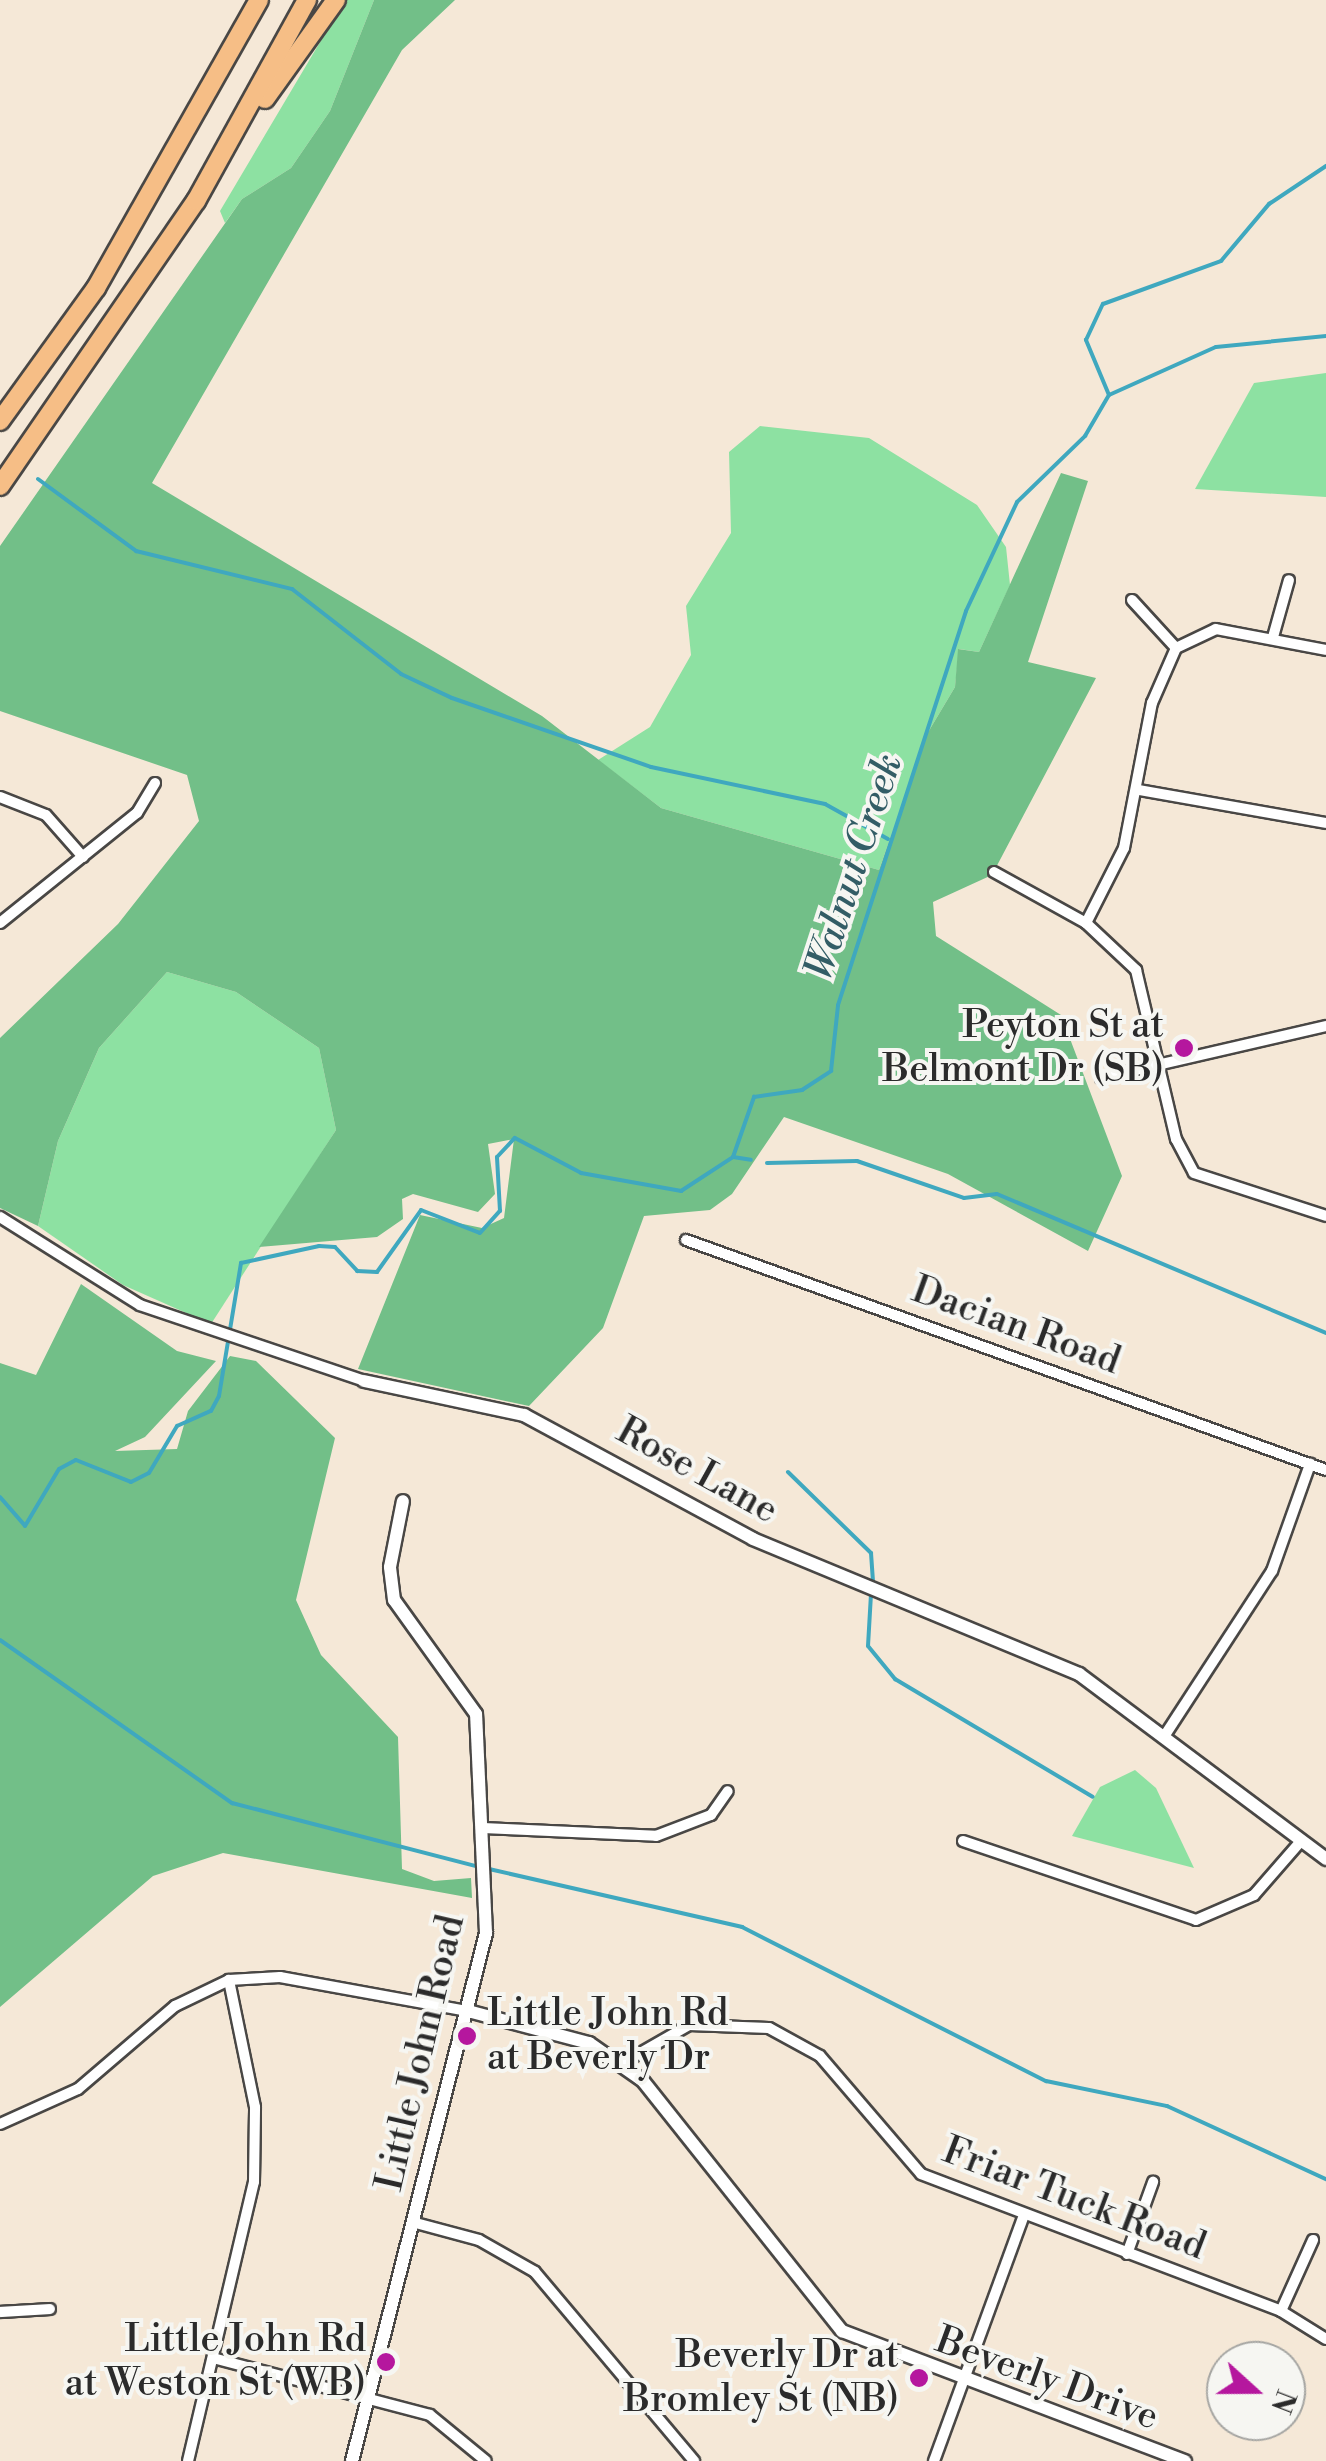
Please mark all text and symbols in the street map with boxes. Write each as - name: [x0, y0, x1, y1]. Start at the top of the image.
- water label: Walnut Creek: [795, 748, 913, 986]
- place label: Peyton St at Belmont Dr (SB): [882, 1003, 1164, 1092]
- marker: Peyton St at Belmont Dr (SB): [1173, 1037, 1195, 1059]
- street label: Dacian Road: [906, 1267, 1126, 1385]
- street label: Rose Lane: [608, 1408, 786, 1534]
- street label: Little John Road: [367, 1911, 475, 2195]
- place label: Little John Rd at Beverly Dr: [487, 1991, 728, 2080]
- marker: Little John Rd at Beverly Dr: [456, 2025, 478, 2047]
- street label: Friar Tuck Road: [936, 2128, 1212, 2270]
- place label: Little John Rd at Weston St (WB): [65, 2317, 366, 2406]
- street label: Beverly Drive: [929, 2318, 1165, 2440]
- place label: Beverly Dr at Bromley St (NB): [624, 2333, 899, 2422]
- north arrow: [1206, 2341, 1306, 2441]
- marker: Little John Rd at Weston St (WB): [375, 2351, 397, 2373]
- marker: Beverly Dr at Bromley St (NB): [908, 2367, 930, 2389]
- text: N: [1262, 2385, 1303, 2418]

